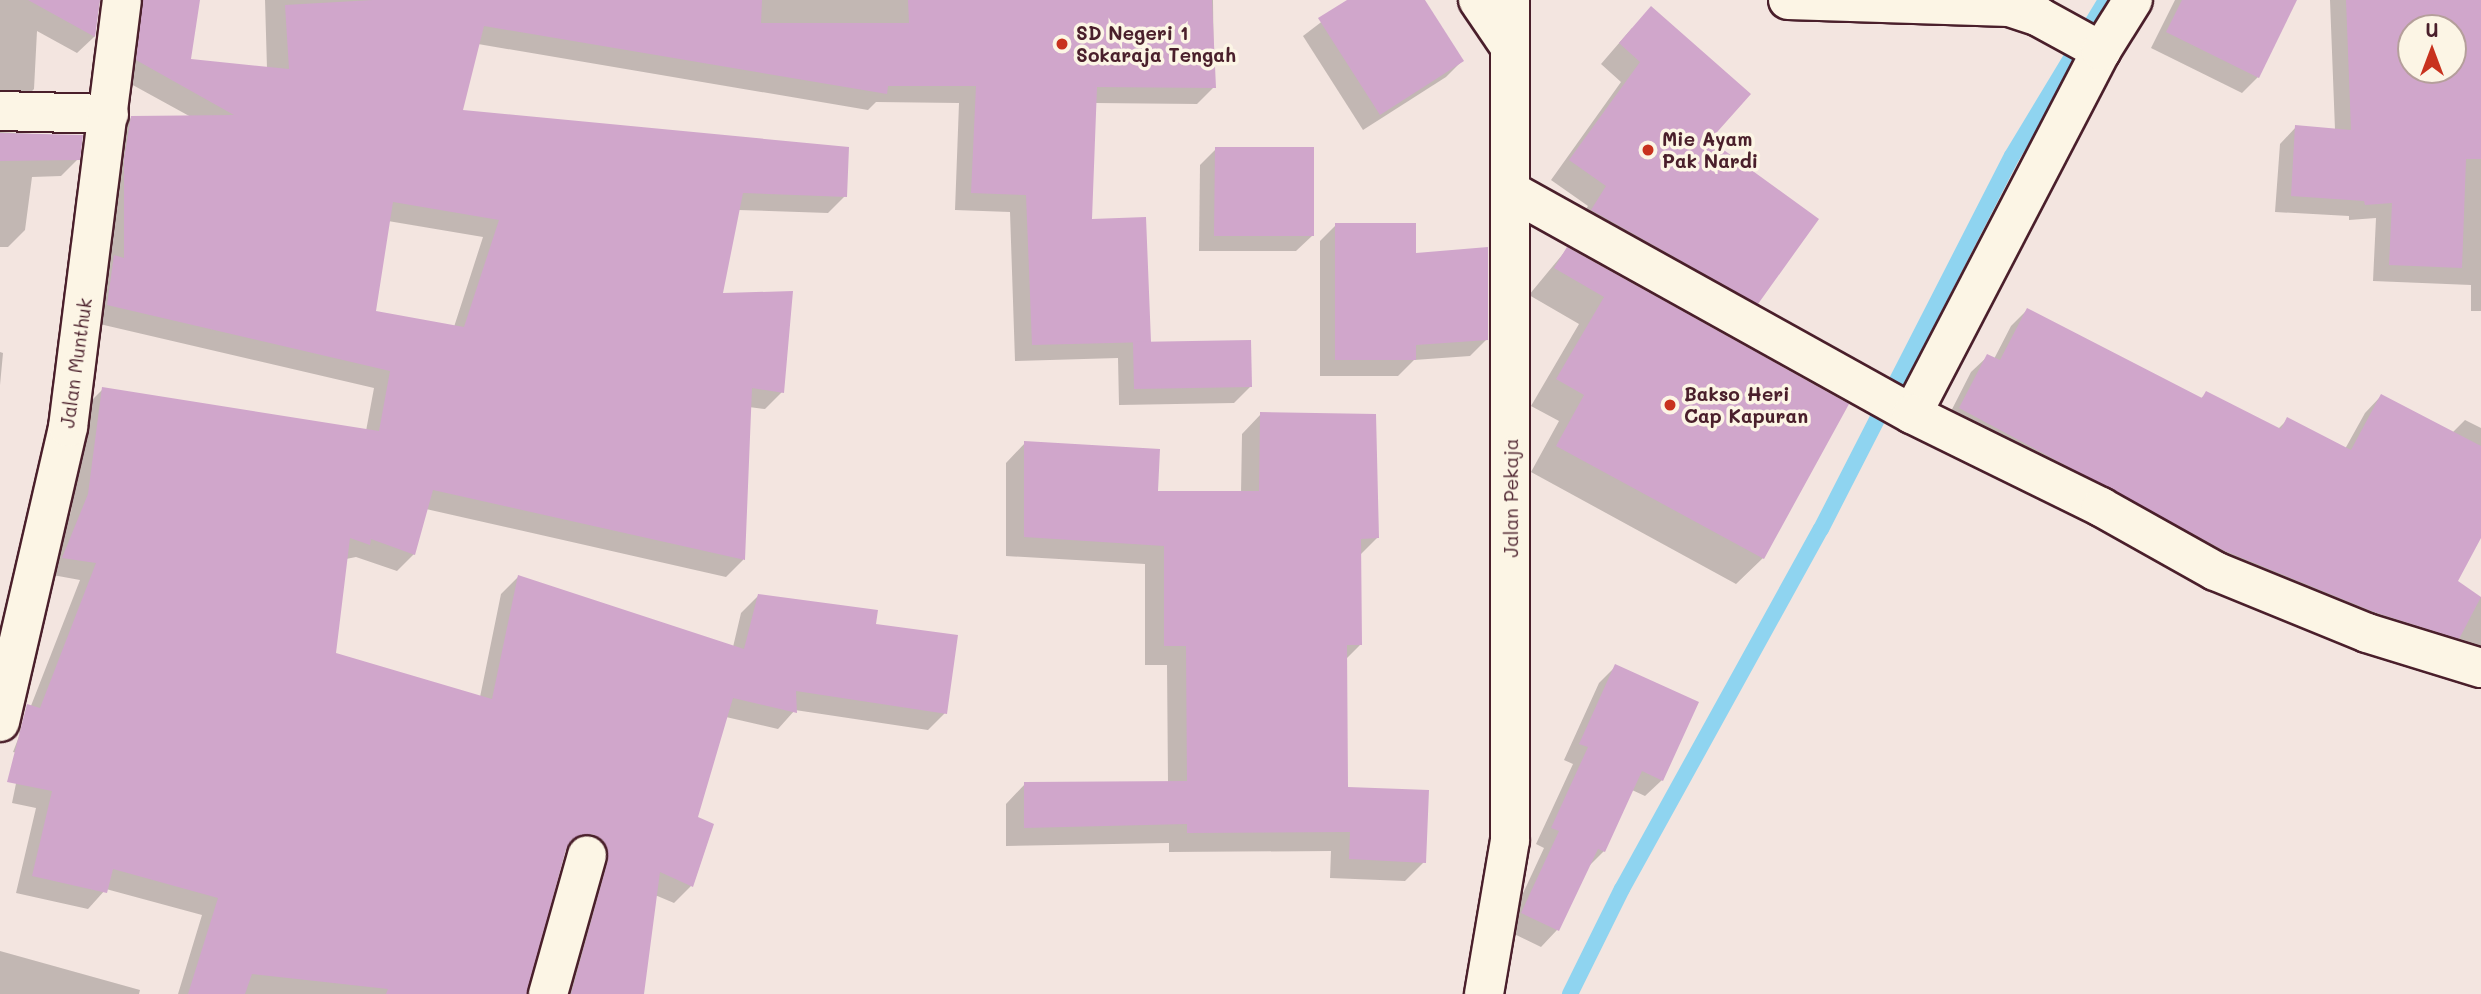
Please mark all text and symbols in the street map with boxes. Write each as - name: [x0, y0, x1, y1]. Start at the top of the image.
- north arrow: [2397, 14, 2467, 84]
- text: U: [2425, 17, 2439, 42]
- place label: SD Negeri 1 Sokaraja Tengah: [1076, 22, 1236, 66]
- marker: SD Negeri 1 Sokaraja Tengah: [1054, 36, 1070, 52]
- place label: Mie Ayam Pak Nardi: [1662, 128, 1758, 172]
- marker: Mie Ayam Pak Nardi: [1640, 142, 1656, 158]
- street label: Jalan Munthuk: [56, 297, 96, 429]
- place label: Bakso Heri Cap Kapuran: [1684, 383, 1808, 427]
- marker: Bakso Heri Cap Kapuran: [1662, 397, 1678, 413]
- street label: Jalan Pekaja: [1500, 439, 1522, 557]

